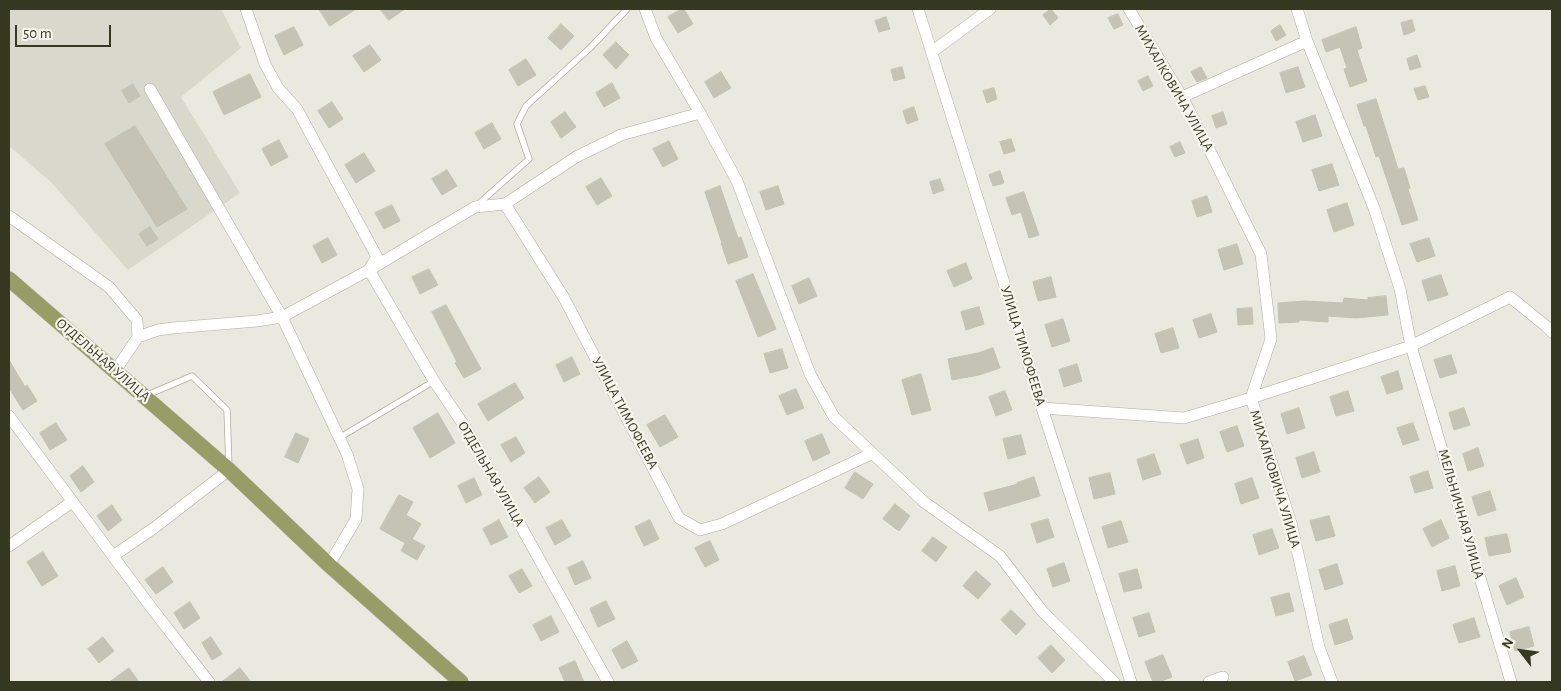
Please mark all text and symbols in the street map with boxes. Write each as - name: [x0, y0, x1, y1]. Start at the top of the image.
- scale bar: [18, 15, 114, 47]
- street label: МИХАЛКОВИЧА УЛИЦА: [1131, 22, 1217, 154]
- text: 50 m: [23, 26, 52, 41]
- street label: УЛИЦА ТИМОФЕЕВА: [997, 284, 1049, 408]
- street label: ОТДЕЛЬНАЯ УЛИЦА: [53, 315, 153, 405]
- street label: УЛИЦА ТИМОФЕЕВА: [588, 354, 662, 472]
- street label: МИХАЛКОВИЧА УЛИЦА: [1246, 408, 1304, 550]
- street label: ОТДЕЛЬНАЯ УЛИЦА: [454, 418, 528, 530]
- street label: МЕЛЬНИЧНАЯ УЛИЦА: [1434, 447, 1488, 581]
- north arrow: [1496, 626, 1546, 676]
- text: N: [1500, 636, 1517, 651]

